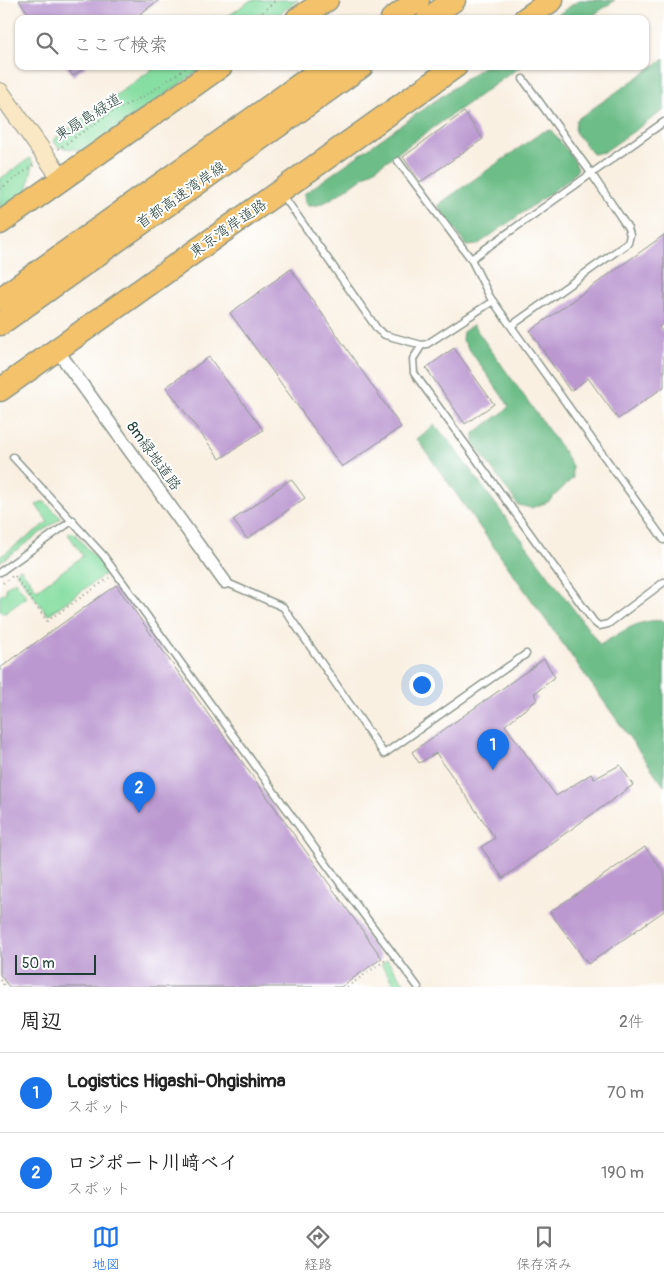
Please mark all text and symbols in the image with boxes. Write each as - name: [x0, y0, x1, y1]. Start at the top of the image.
- search box: [15, 15, 649, 70]
- icon: search: [33, 29, 61, 57]
- text: ここで検索: [73, 33, 168, 57]
- street label: 東扇島緑道: [51, 89, 125, 145]
- street label: 首都高速湾岸線: [133, 158, 230, 233]
- street label: 東京湾岸道路: [186, 195, 271, 262]
- street label: 8m緑地道路: [122, 418, 185, 495]
- your location: [409, 672, 435, 698]
- pin: 1: [477, 729, 509, 770]
- pin: 2: [123, 772, 155, 813]
- scale bar: [15, 952, 96, 975]
- text: 50 m: [22, 955, 55, 972]
- text: 周辺: [20, 1008, 62, 1035]
- text: 2件: [619, 1012, 644, 1032]
- text: Logistics Higashi-Ohgishima: [67, 1069, 286, 1093]
- text: 1: [33, 1083, 39, 1103]
- text: 70 m: [607, 1083, 644, 1103]
- text: スポット: [67, 1097, 131, 1117]
- text: ロジポート川﨑ベイ: [67, 1151, 238, 1175]
- text: 2: [32, 1163, 40, 1183]
- text: 190 m: [601, 1163, 644, 1183]
- text: スポット: [67, 1179, 131, 1199]
- tab: 地図: [92, 1223, 120, 1273]
- tab: 経路: [304, 1223, 332, 1273]
- tab: 保存済み: [516, 1223, 572, 1273]

